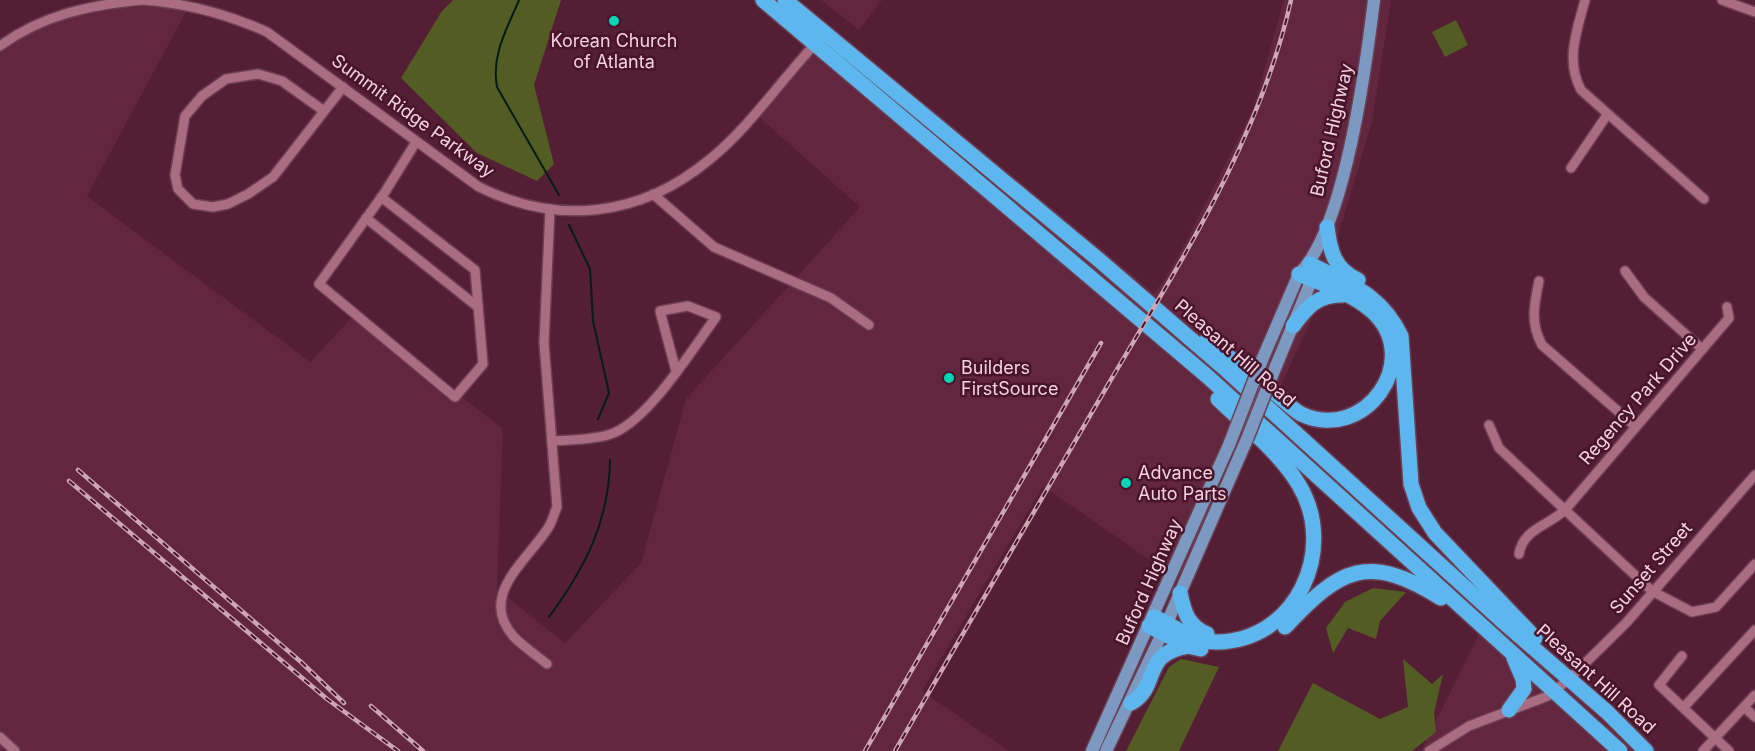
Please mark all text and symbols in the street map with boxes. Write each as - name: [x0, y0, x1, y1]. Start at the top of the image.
- marker: Korean Church of Atlanta: [607, 14, 621, 28]
- place label: Korean Church of Atlanta: [551, 30, 677, 72]
- street label: Summit Ridge Parkway: [328, 50, 499, 182]
- street label: Buford Highway: [1306, 61, 1357, 199]
- street label: Pleasant Hill Road: [1171, 295, 1300, 411]
- street label: Regency Park Drive: [1575, 329, 1700, 469]
- place label: Builders FirstSource: [961, 357, 1058, 399]
- marker: Builders FirstSource: [942, 371, 956, 385]
- place label: Advance Auto Parts: [1138, 462, 1227, 504]
- marker: Advance Auto Parts: [1119, 476, 1133, 490]
- street label: Buford Highway: [1111, 515, 1186, 648]
- street label: Sunset Street: [1605, 517, 1696, 618]
- street label: Pleasant Hill Road: [1533, 620, 1660, 738]

